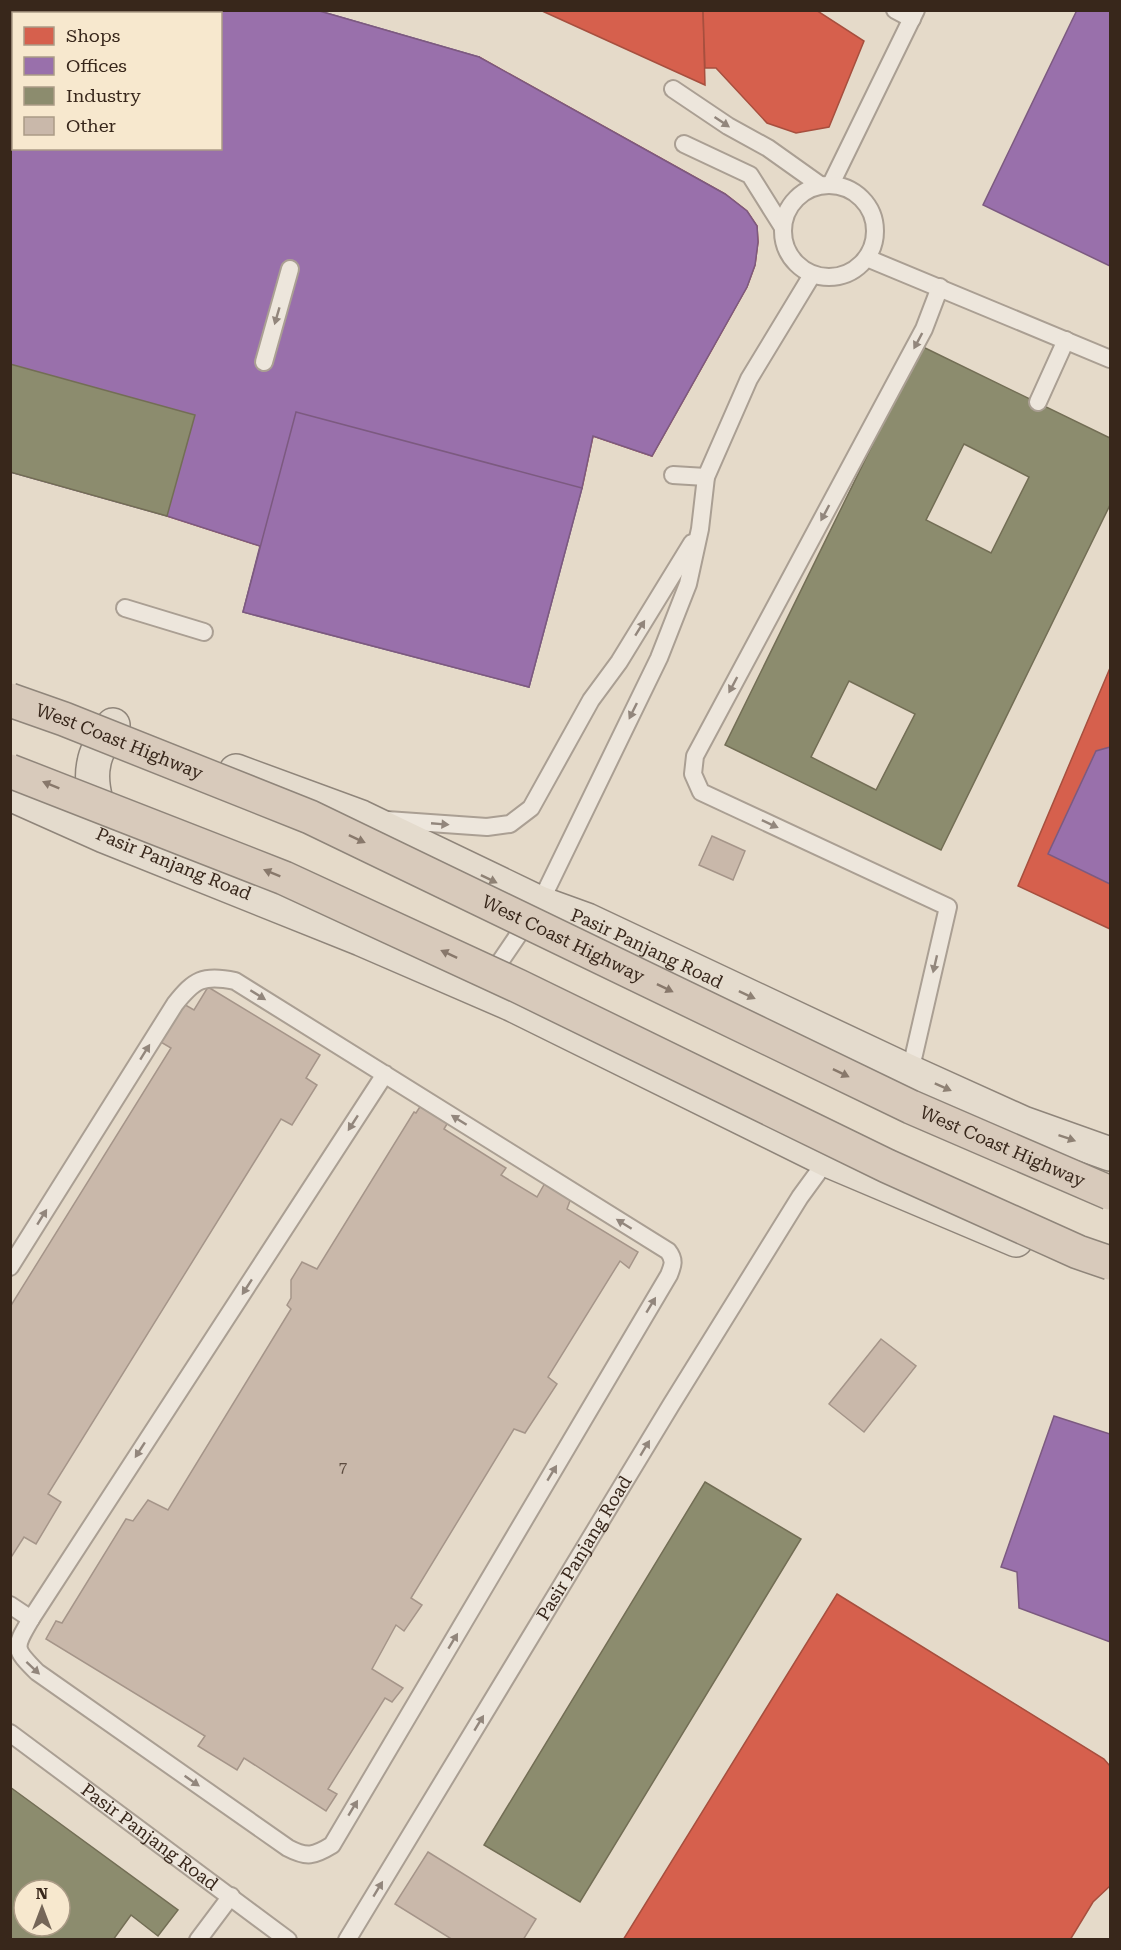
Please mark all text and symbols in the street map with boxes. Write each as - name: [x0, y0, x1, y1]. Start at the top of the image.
- legend: [12, 12, 222, 150]
- text: Shops: [66, 25, 120, 46]
- text: Offices: [66, 55, 127, 76]
- text: Industry: [66, 85, 141, 106]
- text: Other: [66, 115, 116, 136]
- one-way arrow: [713, 116, 729, 128]
- one-way arrow: [272, 307, 281, 325]
- one-way arrow: [913, 333, 923, 350]
- one-way arrow: [820, 505, 830, 522]
- one-way arrow: [635, 620, 646, 636]
- one-way arrow: [728, 676, 738, 693]
- street label: West Coast Highway: [33, 699, 206, 783]
- one-way arrow: [629, 703, 638, 720]
- one-way arrow: [42, 780, 60, 790]
- one-way arrow: [430, 819, 449, 829]
- one-way arrow: [762, 819, 779, 828]
- street label: Pasir Panjang Road: [93, 823, 255, 904]
- one-way arrow: [348, 834, 366, 844]
- one-way arrow: [262, 868, 280, 878]
- one-way arrow: [481, 874, 498, 883]
- street label: West Coast Highway: [479, 891, 648, 987]
- street label: Pasir Panjang Road: [568, 904, 727, 993]
- one-way arrow: [439, 949, 457, 959]
- one-way arrow: [930, 954, 939, 973]
- one-way arrow: [657, 983, 674, 992]
- one-way arrow: [250, 990, 266, 1001]
- one-way arrow: [738, 991, 755, 1000]
- one-way arrow: [139, 1044, 150, 1060]
- one-way arrow: [832, 1068, 849, 1078]
- one-way arrow: [934, 1082, 951, 1091]
- street label: West Coast Highway: [917, 1101, 1089, 1191]
- one-way arrow: [348, 1115, 359, 1131]
- one-way arrow: [451, 1115, 467, 1126]
- one-way arrow: [1058, 1134, 1076, 1144]
- one-way arrow: [36, 1209, 47, 1225]
- one-way arrow: [616, 1218, 632, 1229]
- one-way arrow: [241, 1278, 253, 1294]
- one-way arrow: [646, 1296, 656, 1313]
- one-way arrow: [639, 1440, 650, 1456]
- one-way arrow: [135, 1442, 146, 1458]
- house number: 7: [339, 1458, 347, 1476]
- one-way arrow: [546, 1465, 557, 1481]
- street label: Pasir Panjang Road: [532, 1471, 636, 1624]
- one-way arrow: [447, 1633, 458, 1649]
- one-way arrow: [26, 1661, 41, 1675]
- one-way arrow: [473, 1715, 484, 1731]
- one-way arrow: [184, 1775, 200, 1786]
- street label: Pasir Panjang Road: [77, 1779, 223, 1895]
- one-way arrow: [348, 1800, 358, 1817]
- north arrow: [12, 1878, 72, 1938]
- one-way arrow: [372, 1881, 383, 1897]
- text: N: [36, 1884, 48, 1903]

